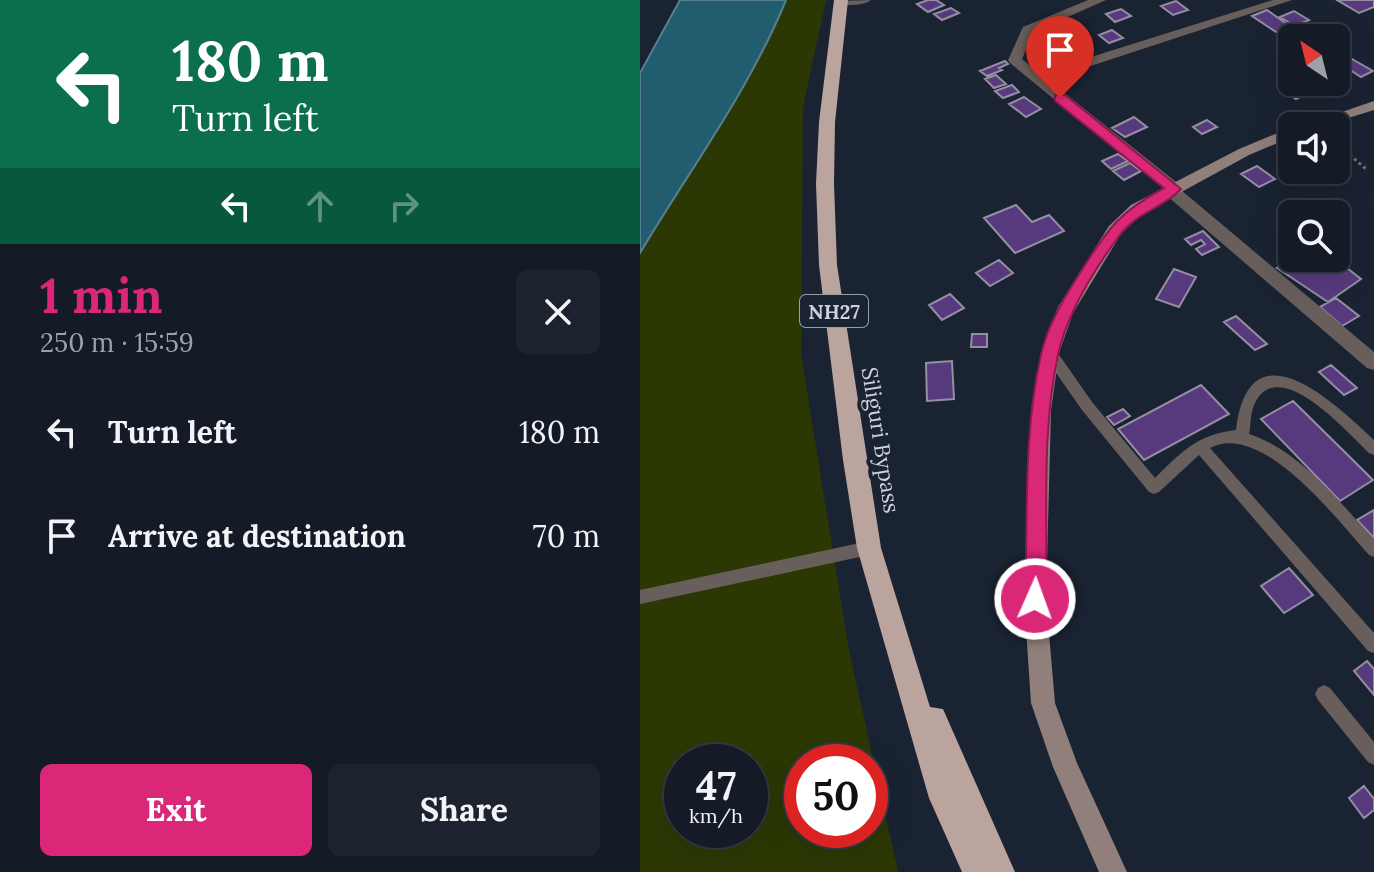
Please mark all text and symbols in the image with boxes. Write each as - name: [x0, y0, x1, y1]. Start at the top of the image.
- pin: [1026, 16, 1094, 98]
- north arrow: [1278, 24, 1350, 96]
- map controls: [1278, 24, 1350, 272]
- text: 180 m: [172, 25, 329, 96]
- icon: arrive: [1038, 28, 1082, 72]
- icon: left: [40, 32, 144, 136]
- text: Turn left: [172, 95, 319, 141]
- button: sound: [1278, 112, 1350, 184]
- icon: left: [214, 184, 258, 228]
- icon: ahead: [298, 184, 342, 228]
- icon: right: [382, 184, 426, 228]
- button: search: [1278, 200, 1350, 272]
- text: 1 min: [40, 265, 163, 326]
- button: close: [516, 270, 600, 354]
- road number: NH27: [800, 295, 868, 327]
- text: 250 m · 15:59: [40, 326, 194, 359]
- street label: Siliguri Bypass: [856, 365, 906, 515]
- icon: left: [40, 410, 84, 454]
- text: Turn left: [108, 413, 236, 451]
- text: 180 m: [519, 413, 600, 451]
- icon: arrive: [40, 514, 84, 558]
- text: Arrive at destination: [108, 517, 406, 555]
- text: 70 m: [533, 517, 600, 555]
- position arrow: [993, 557, 1077, 641]
- speed limit sign: 50: [784, 744, 888, 848]
- text: 47: [696, 760, 736, 811]
- button: Exit: [40, 764, 312, 856]
- button: Share: [328, 764, 600, 856]
- text: km/h: [689, 803, 743, 828]

